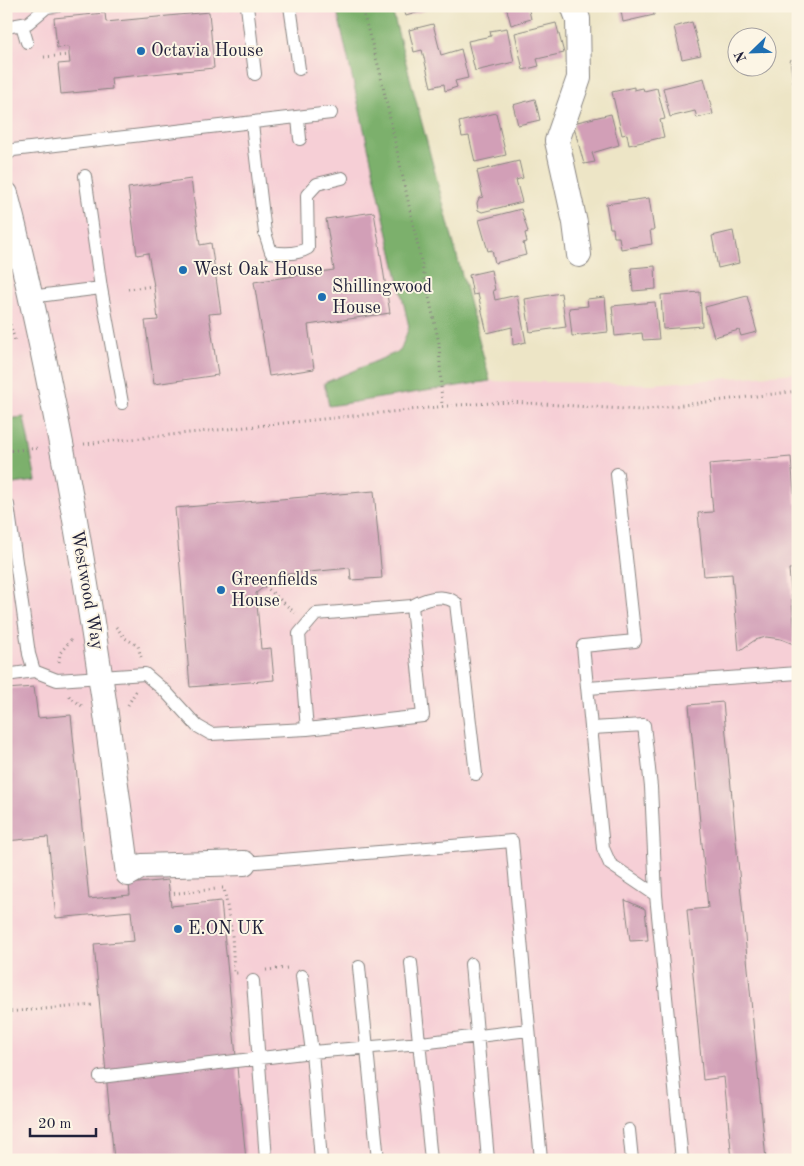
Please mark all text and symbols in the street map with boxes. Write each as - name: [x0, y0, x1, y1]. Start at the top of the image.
- north arrow: [726, 28, 776, 78]
- place label: Octavia House: [151, 42, 263, 60]
- marker: Octavia House: [135, 45, 147, 57]
- text: N: [732, 49, 749, 64]
- place label: West Oak House: [193, 261, 323, 279]
- marker: West Oak House: [177, 264, 189, 276]
- place label: Shillingwood House: [332, 278, 432, 317]
- marker: Shillingwood House: [316, 291, 328, 303]
- street label: Westwood Way: [68, 529, 106, 652]
- place label: Greenfields House: [231, 571, 318, 610]
- marker: Greenfields House: [215, 584, 227, 596]
- place label: E.ON UK: [188, 920, 265, 938]
- marker: E.ON UK: [172, 923, 184, 935]
- scale bar: [30, 1106, 96, 1138]
- text: 20 m: [38, 1117, 72, 1132]

